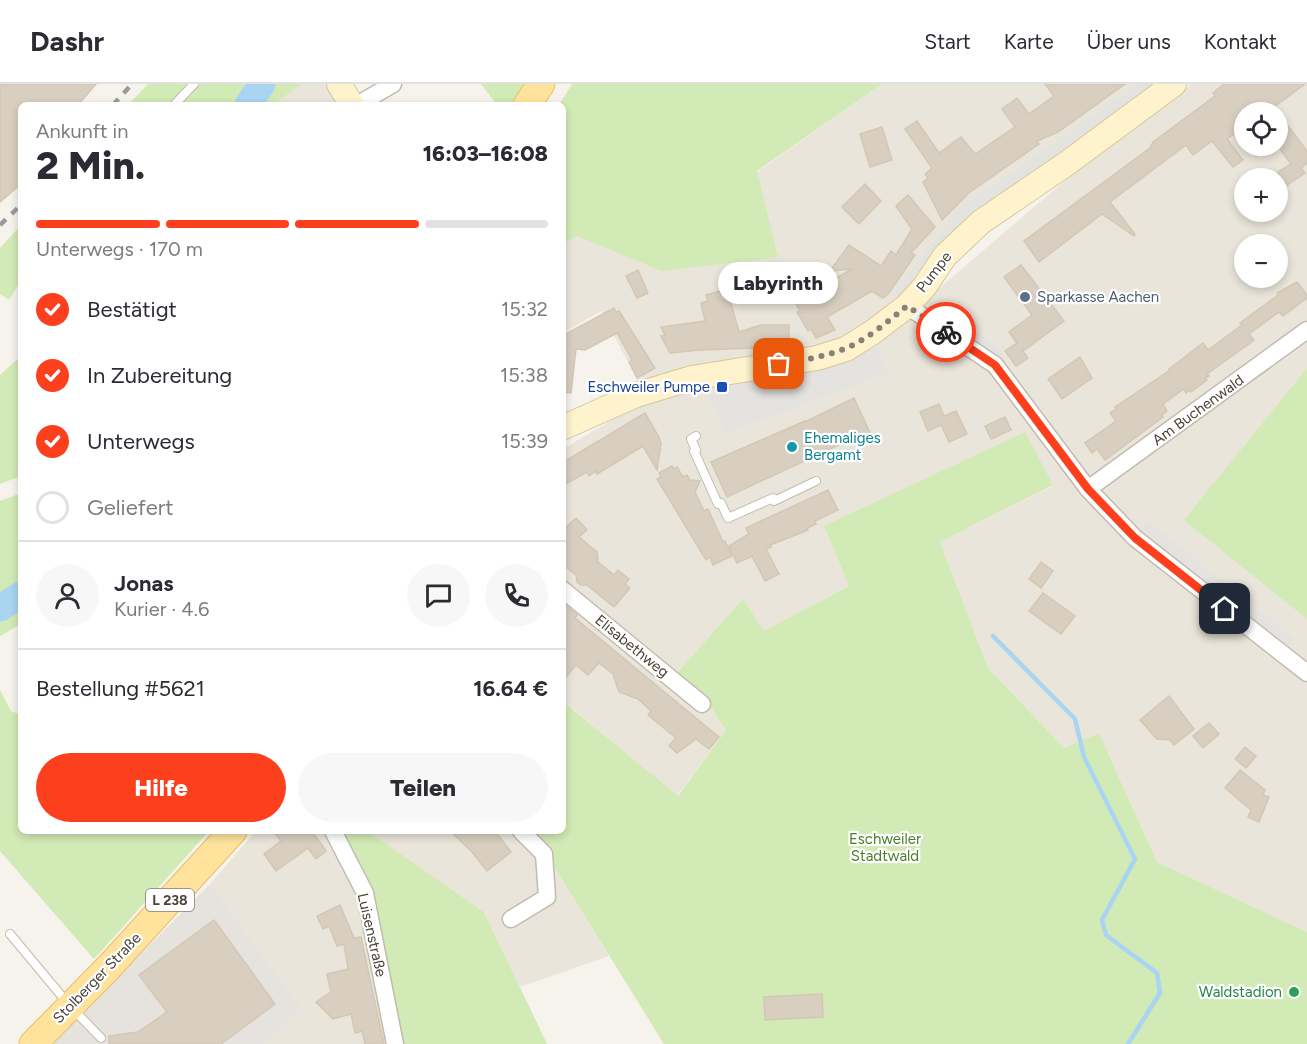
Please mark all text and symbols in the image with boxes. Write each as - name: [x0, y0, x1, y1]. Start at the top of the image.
- text: Dashr: [30, 24, 104, 58]
- text: Start: [924, 29, 971, 54]
- text: Karte: [1004, 29, 1054, 54]
- text: Über uns: [1087, 29, 1171, 54]
- text: Kontakt: [1204, 29, 1277, 54]
- map controls: [1234, 102, 1288, 288]
- button: locate: [1234, 102, 1288, 156]
- text: Ankunft in: [36, 119, 128, 143]
- text: 16:03–16:08: [423, 140, 548, 167]
- text: 2 Min.: [36, 142, 145, 189]
- button: +: [1234, 168, 1288, 222]
- button: −: [1234, 234, 1288, 288]
- text: Unterwegs · 170 m: [36, 237, 203, 261]
- street label: Pumpe: [912, 248, 956, 296]
- callout: Labyrinth: [719, 262, 839, 304]
- text: Labyrinth: [733, 271, 823, 295]
- place label: Sparkasse Aachen: [1037, 288, 1159, 306]
- marker: Sparkasse Aachen: [1018, 290, 1032, 304]
- icon: check: [36, 293, 69, 326]
- text: Bestätigt: [87, 296, 177, 323]
- text: 15:32: [501, 297, 548, 321]
- courier: [916, 302, 976, 362]
- icon: bike: [930, 316, 963, 349]
- pin: [753, 338, 804, 389]
- icon: bag: [762, 347, 795, 380]
- icon: check: [36, 359, 69, 392]
- text: In Zubereitung: [87, 362, 232, 389]
- text: 15:38: [500, 363, 548, 387]
- street label: Am Buchenwald: [1149, 371, 1247, 449]
- place label: Eschweiler Pumpe: [587, 378, 710, 396]
- marker: Eschweiler Pumpe: [715, 380, 729, 394]
- icon: check: [36, 425, 69, 458]
- text: Unterwegs: [87, 428, 195, 455]
- text: 15:39: [501, 429, 548, 453]
- place label: Ehemaliges Bergamt: [804, 429, 881, 464]
- marker: Ehemaliges Bergamt: [785, 440, 799, 454]
- text: Geliefert: [87, 494, 174, 521]
- button: person: [36, 564, 99, 627]
- button: chat: [407, 564, 470, 627]
- button: phone: [485, 564, 548, 627]
- text: Jonas: [114, 570, 173, 597]
- pin: [1199, 583, 1250, 634]
- icon: home: [1208, 592, 1241, 625]
- text: Kurier · 4.6: [114, 597, 209, 621]
- street label: Elisabethweg: [591, 611, 673, 681]
- text: Bestellung #5621: [36, 675, 205, 702]
- text: 16.64 €: [473, 675, 548, 702]
- button: Hilfe: [36, 753, 286, 822]
- button: Teilen: [298, 753, 548, 822]
- park label: Eschweiler Stadtwald: [849, 830, 921, 865]
- road number: L 238: [146, 889, 194, 911]
- street label: Luisenstraße: [354, 891, 390, 979]
- street label: Stolberger Straße: [49, 929, 145, 1027]
- place label: Waldstadion: [1199, 983, 1282, 1001]
- marker: Waldstadion: [1287, 985, 1301, 999]

